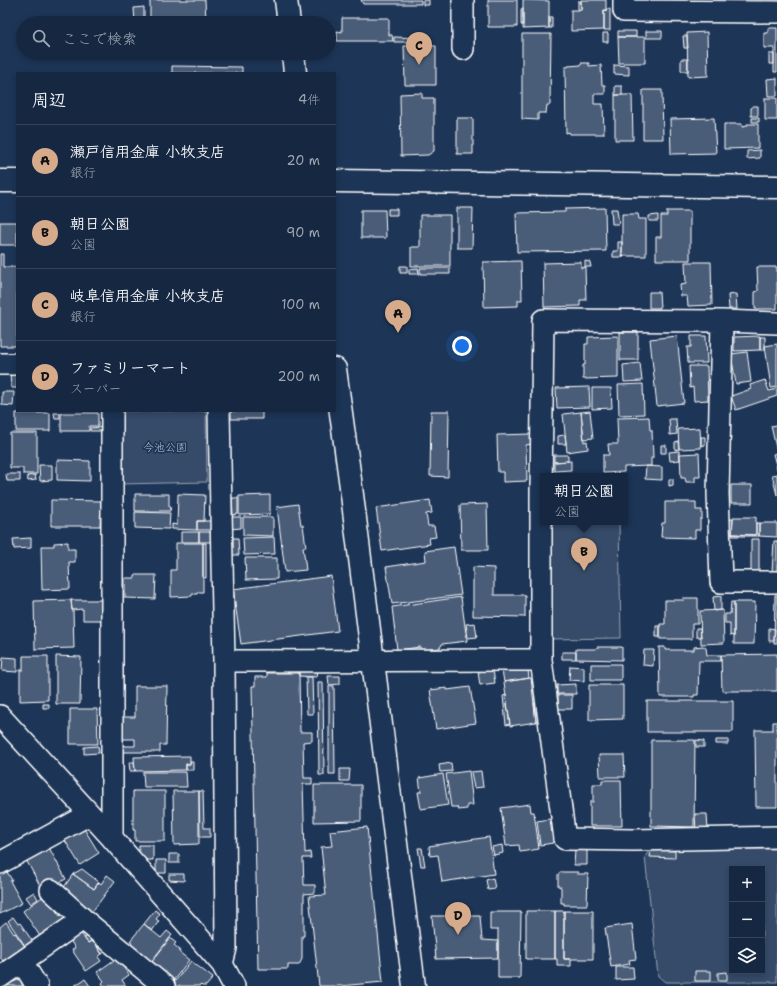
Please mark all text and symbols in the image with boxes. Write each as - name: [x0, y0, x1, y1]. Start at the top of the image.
- search box: [16, 16, 336, 60]
- icon: search: [30, 27, 52, 49]
- text: ここで検索: [62, 29, 137, 49]
- pin: C: [406, 32, 432, 65]
- text: 周辺: [32, 89, 66, 111]
- text: 4件: [298, 91, 320, 108]
- text: 瀬戸信用金庫 小牧支店: [70, 142, 225, 162]
- text: A: [40, 152, 50, 169]
- text: 20 m: [287, 152, 320, 169]
- text: 銀行: [70, 164, 96, 181]
- text: 朝日公園: [70, 214, 130, 234]
- text: B: [41, 224, 49, 241]
- text: 90 m: [286, 224, 320, 241]
- text: 公園: [70, 236, 96, 253]
- text: 岐阜信用金庫 小牧支店: [70, 286, 225, 306]
- text: C: [41, 296, 49, 313]
- text: 100 m: [281, 296, 320, 313]
- pin: A: [385, 300, 411, 333]
- text: 銀行: [70, 308, 96, 325]
- your location: [452, 336, 472, 356]
- text: ファミリーマート: [70, 358, 191, 378]
- text: D: [40, 368, 50, 385]
- text: 200 m: [278, 368, 320, 385]
- text: スーパー: [70, 380, 121, 397]
- park label: 今池公園: [143, 440, 187, 455]
- popup: [540, 473, 628, 525]
- text: 朝日公園: [554, 481, 614, 501]
- text: 公園: [554, 503, 580, 520]
- pin: B: [571, 538, 597, 571]
- map controls: [729, 866, 765, 974]
- button: +: [729, 866, 765, 902]
- pin: D: [445, 902, 471, 935]
- button: −: [729, 902, 765, 938]
- button: layers: [729, 938, 765, 974]

